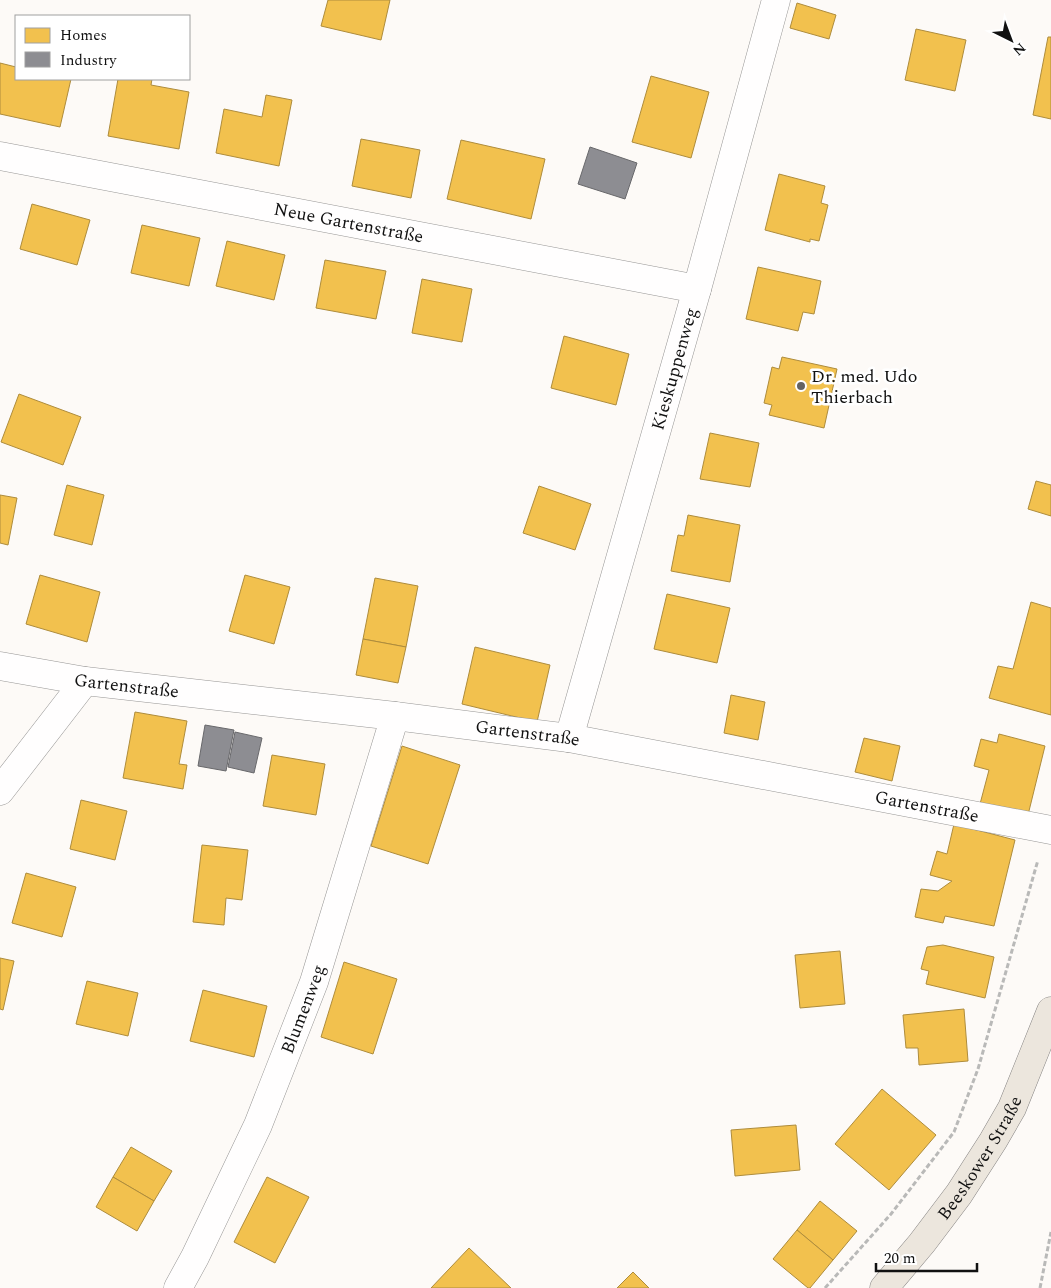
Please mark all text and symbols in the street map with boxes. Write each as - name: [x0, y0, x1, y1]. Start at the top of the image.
- legend: [15, 15, 190, 80]
- north arrow: [986, 15, 1036, 65]
- text: Homes: [60, 24, 107, 47]
- text: N: [1008, 38, 1031, 61]
- text: Industry: [60, 49, 117, 72]
- street label: Neue Gartenstraße: [272, 195, 426, 250]
- street label: Kieskuppenweg: [644, 304, 705, 433]
- place label: Dr. med. Udo Thierbach: [811, 363, 917, 411]
- marker: Dr. med. Udo Thierbach: [795, 380, 807, 392]
- street label: Gartenstraße: [72, 666, 180, 705]
- street label: Gartenstraße: [474, 713, 582, 753]
- street label: Gartenstraße: [873, 783, 981, 829]
- street label: Blumenweg: [274, 961, 332, 1058]
- street label: Beeskower Straße: [930, 1092, 1029, 1226]
- scale bar: [876, 1240, 977, 1272]
- text: 20 m: [884, 1247, 916, 1270]

